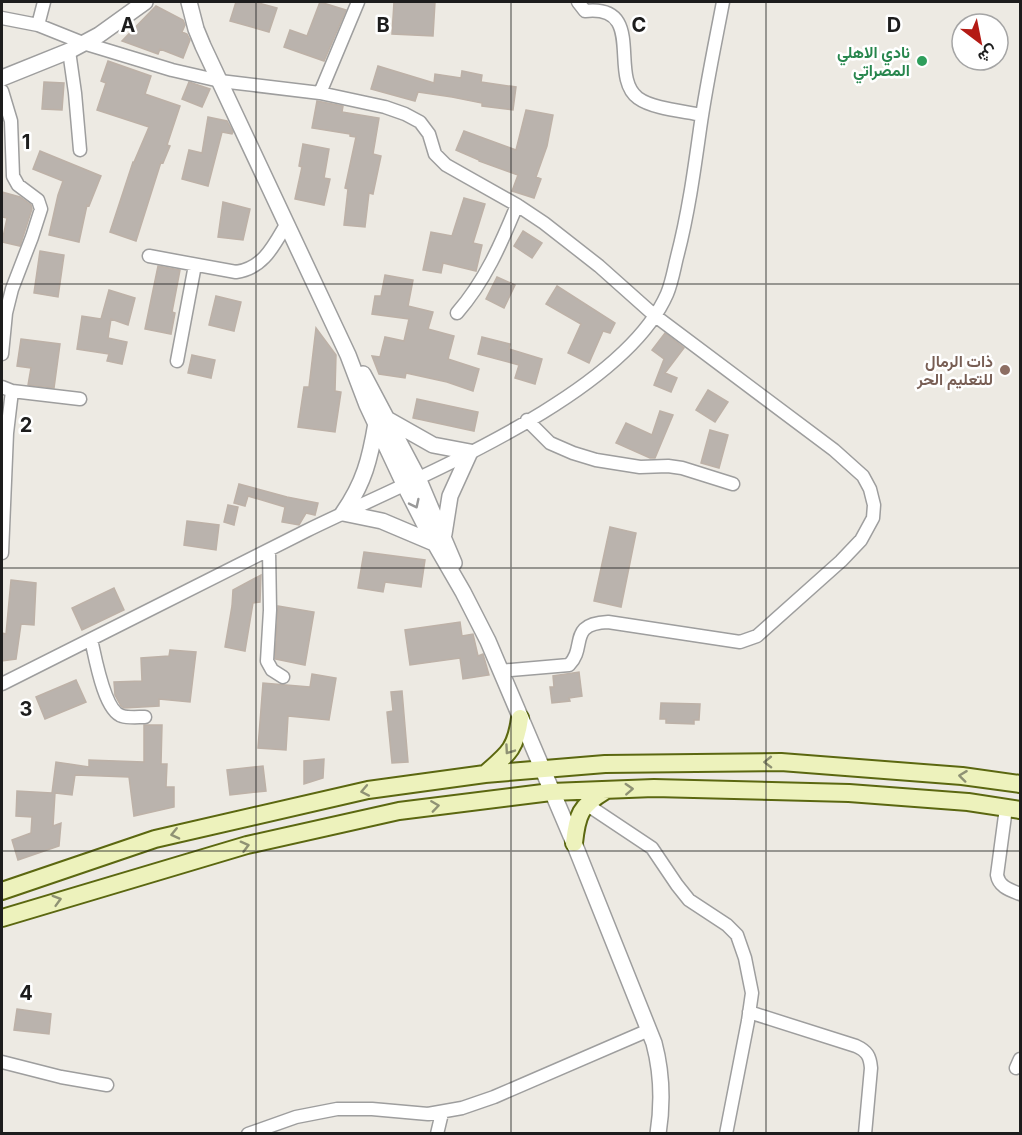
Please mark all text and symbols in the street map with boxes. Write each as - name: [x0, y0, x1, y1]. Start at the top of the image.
- north arrow: [950, 12, 1010, 72]
- text: A: [121, 13, 136, 37]
- text: B: [376, 13, 390, 37]
- text: C: [632, 13, 646, 37]
- text: D: [887, 13, 901, 37]
- text: ش: [974, 41, 1001, 68]
- place label: نادي الاهلي المصراتي: [837, 42, 910, 84]
- marker: نادي الاهلي المصراتي: [915, 54, 929, 68]
- text: 1: [22, 130, 30, 154]
- place label: ذات الرمال للتعليم الحر: [916, 351, 993, 390]
- marker: ذات الرمال للتعليم الحر: [998, 363, 1012, 377]
- text: 2: [20, 413, 32, 437]
- one-way arrow: [407, 498, 419, 509]
- text: 3: [20, 697, 32, 721]
- one-way arrow: [505, 743, 516, 754]
- one-way arrow: [764, 756, 773, 768]
- one-way arrow: [958, 770, 967, 783]
- one-way arrow: [625, 783, 634, 796]
- one-way arrow: [360, 784, 370, 797]
- one-way arrow: [431, 800, 440, 812]
- one-way arrow: [170, 827, 180, 840]
- one-way arrow: [239, 841, 249, 854]
- one-way arrow: [52, 895, 62, 908]
- text: 4: [19, 981, 33, 1005]

